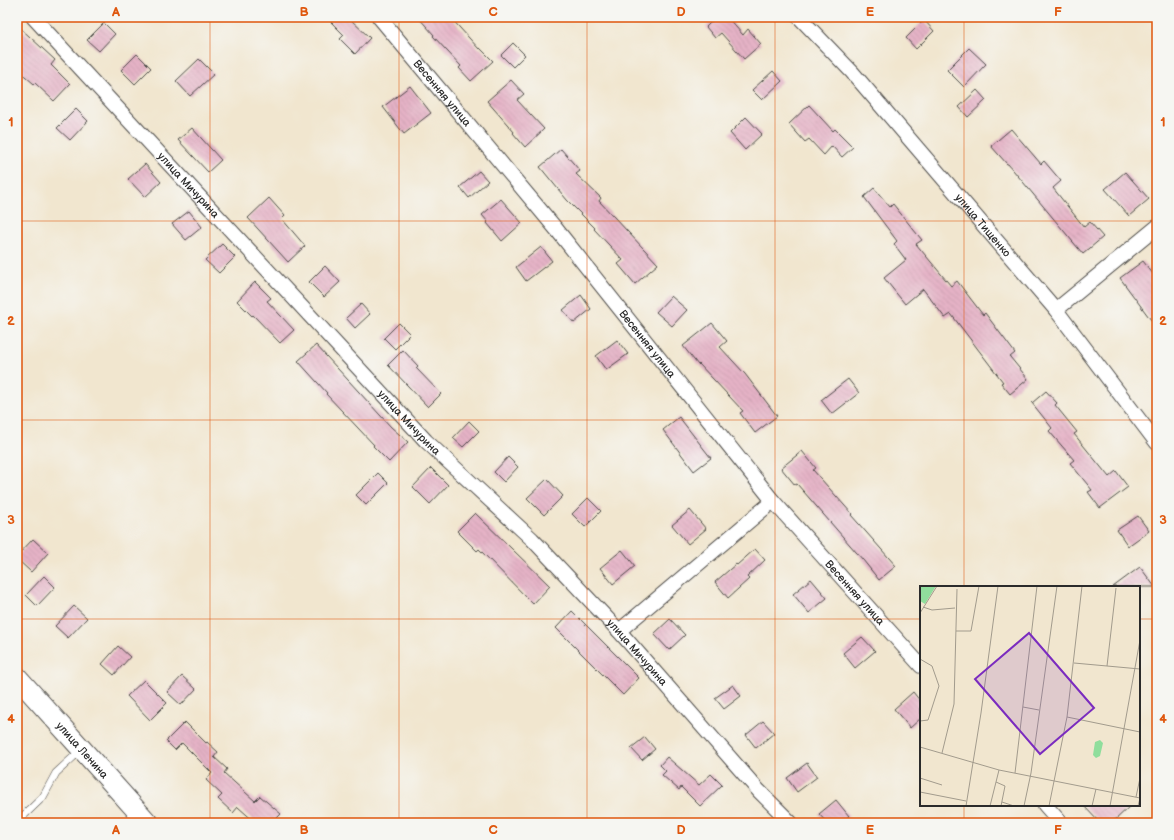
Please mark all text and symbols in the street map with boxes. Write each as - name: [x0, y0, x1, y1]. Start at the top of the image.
- text: A: [111, 4, 120, 20]
- text: B: [299, 4, 309, 20]
- text: C: [488, 4, 498, 20]
- text: D: [676, 4, 686, 20]
- text: E: [866, 4, 875, 20]
- text: F: [1054, 4, 1062, 20]
- street label: Весенняя улица: [411, 57, 474, 129]
- text: 1: [8, 114, 14, 130]
- text: 1: [1160, 114, 1166, 130]
- street label: улица Мичурина: [155, 149, 223, 221]
- street label: улица Тищенко: [953, 191, 1014, 259]
- street label: Весенняя улица: [617, 307, 679, 381]
- text: 2: [7, 313, 15, 329]
- text: 2: [1159, 313, 1167, 329]
- street label: улица Мичурина: [375, 387, 443, 458]
- text: 3: [7, 512, 15, 528]
- text: 3: [1159, 512, 1167, 528]
- street label: Весенняя улица: [823, 557, 888, 628]
- inset map: [920, 586, 1140, 806]
- street label: улица Мичурина: [604, 616, 670, 688]
- text: 4: [7, 711, 15, 727]
- text: 4: [1159, 711, 1167, 727]
- street label: улица Ленина: [54, 719, 112, 781]
- text: A: [111, 822, 120, 838]
- text: B: [299, 822, 309, 838]
- text: C: [488, 822, 498, 838]
- text: D: [676, 822, 686, 838]
- text: E: [866, 822, 875, 838]
- text: F: [1054, 822, 1062, 838]

